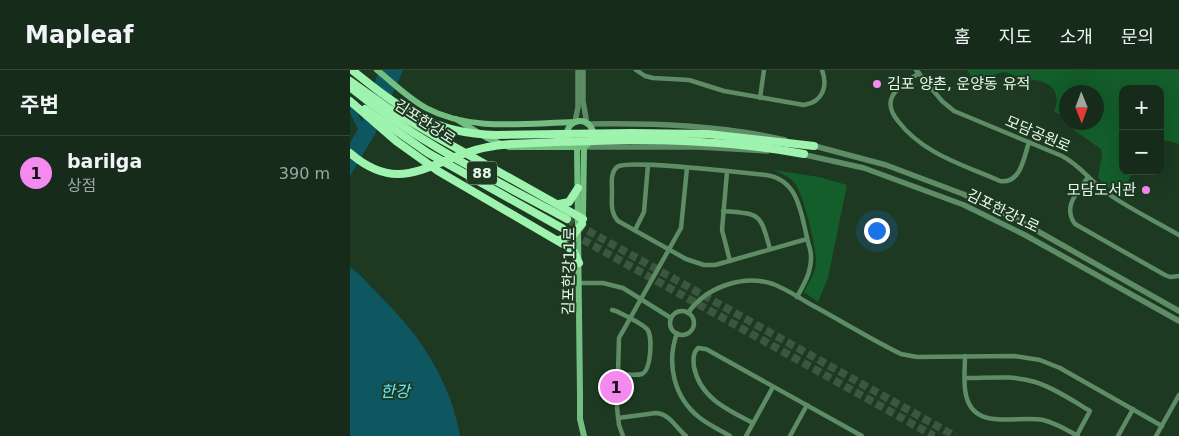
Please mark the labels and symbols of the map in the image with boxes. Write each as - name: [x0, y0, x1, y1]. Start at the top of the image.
- place label: 김포 양촌, 운양동 유적: [887, 75, 1030, 93]
- marker: 김포 양촌, 운양동 유적: [871, 78, 883, 90]
- north arrow: [1059, 85, 1104, 130]
- street label: 김포한강로: [391, 96, 459, 148]
- street label: 모담공원로: [1003, 112, 1073, 156]
- road number: 88: [467, 162, 497, 185]
- place label: 모담도서관: [1067, 181, 1136, 199]
- marker: 모담도서관: [1140, 184, 1152, 196]
- street label: 김포한강1로: [964, 186, 1042, 236]
- your location: [864, 218, 890, 244]
- street label: 김포한강11로: [559, 227, 579, 315]
- pin: 1: [600, 368, 632, 406]
- water label: 한강: [380, 382, 412, 401]

